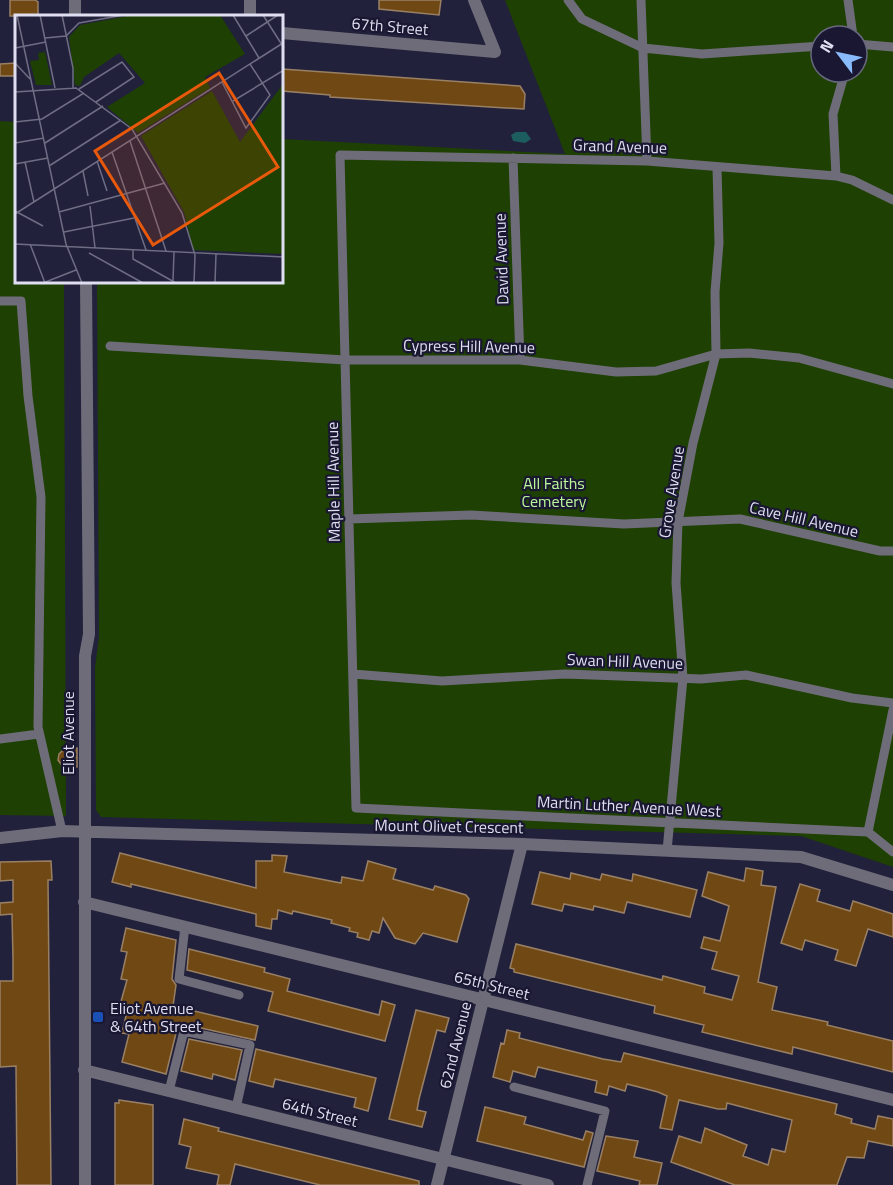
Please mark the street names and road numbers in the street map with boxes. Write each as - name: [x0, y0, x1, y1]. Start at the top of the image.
- street label: 67th Street: [351, 11, 430, 41]
- street label: Grand Avenue: [573, 132, 667, 160]
- street label: David Avenue: [487, 213, 515, 305]
- street label: Cypress Hill Avenue: [403, 333, 535, 359]
- street label: Maple Hill Avenue: [320, 422, 346, 542]
- street label: Grove Avenue: [652, 444, 690, 540]
- street label: Cave Hill Avenue: [747, 495, 861, 543]
- street label: Swan Hill Avenue: [567, 647, 683, 675]
- street label: Eliot Avenue: [56, 691, 80, 775]
- street label: Martin Luther Avenue West: [536, 789, 722, 823]
- street label: Mount Olivet Crescent: [374, 813, 524, 839]
- street label: 65th Street: [452, 964, 533, 1006]
- street label: 62nd Avenue: [433, 999, 477, 1091]
- street label: 64th Street: [280, 1091, 361, 1133]

